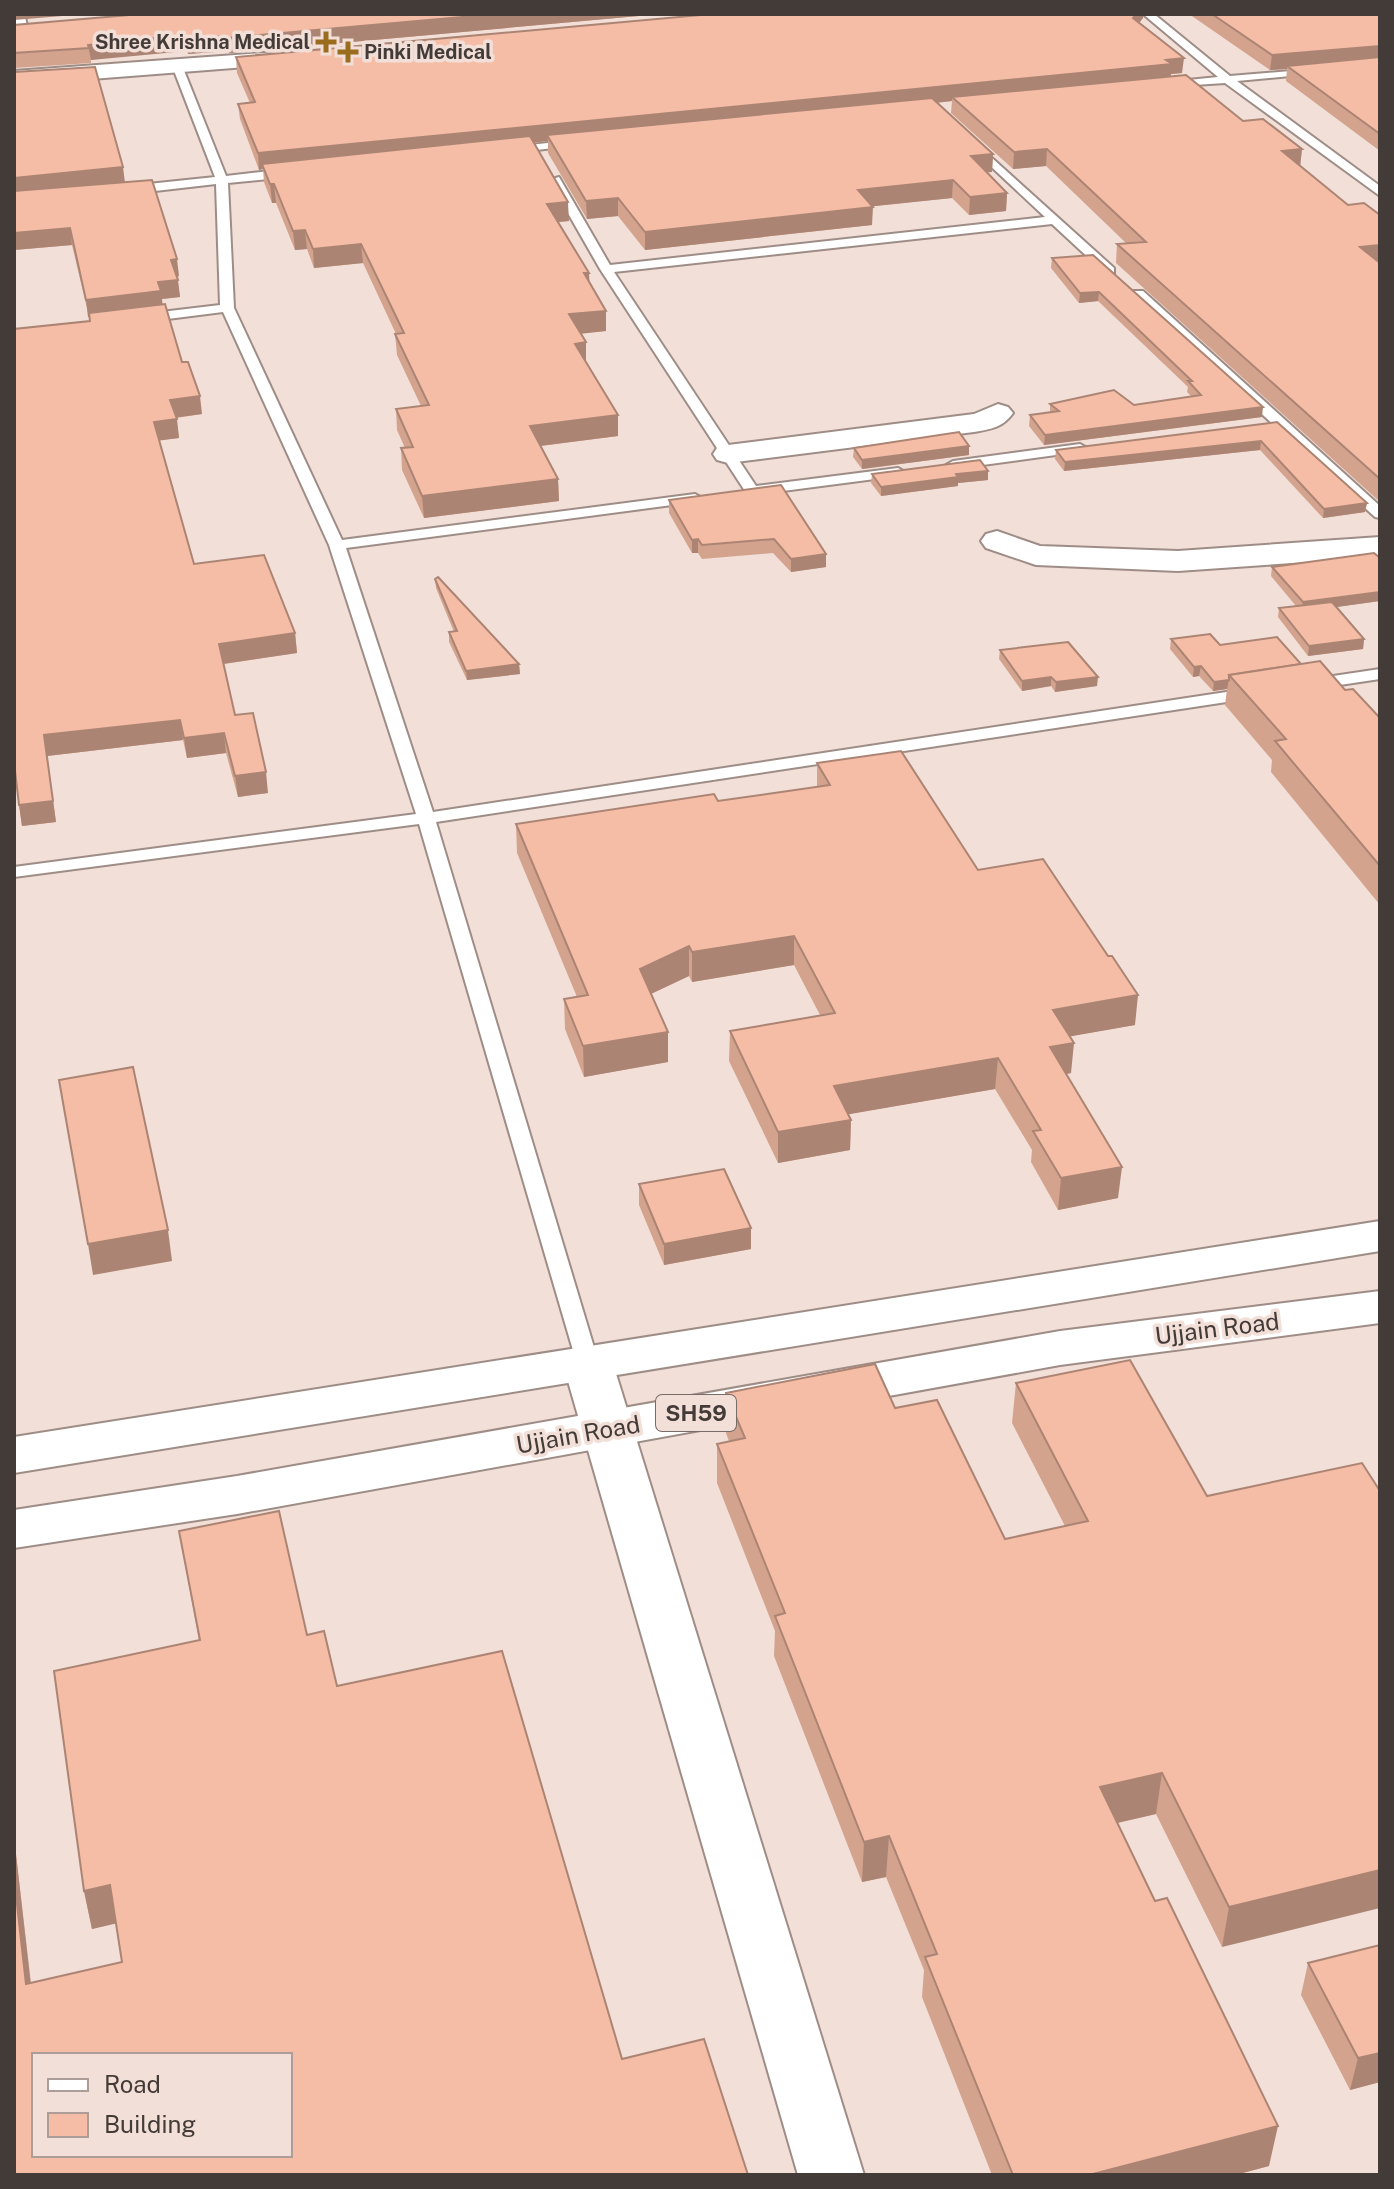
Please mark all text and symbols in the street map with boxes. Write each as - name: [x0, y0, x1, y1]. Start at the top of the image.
- place label: Shree Krishna Medical: [95, 30, 310, 54]
- marker: Shree Krishna Medical: [317, 33, 335, 51]
- place label: Pinki Medical: [364, 40, 492, 64]
- marker: Pinki Medical: [339, 43, 357, 61]
- street label: Ujjain Road: [1153, 1306, 1281, 1350]
- road number: SH59: [656, 1395, 736, 1431]
- street label: Ujjain Road: [514, 1409, 642, 1459]
- legend: [32, 2053, 292, 2157]
- text: Road: [104, 2070, 161, 2098]
- text: Building: [104, 2110, 196, 2138]

